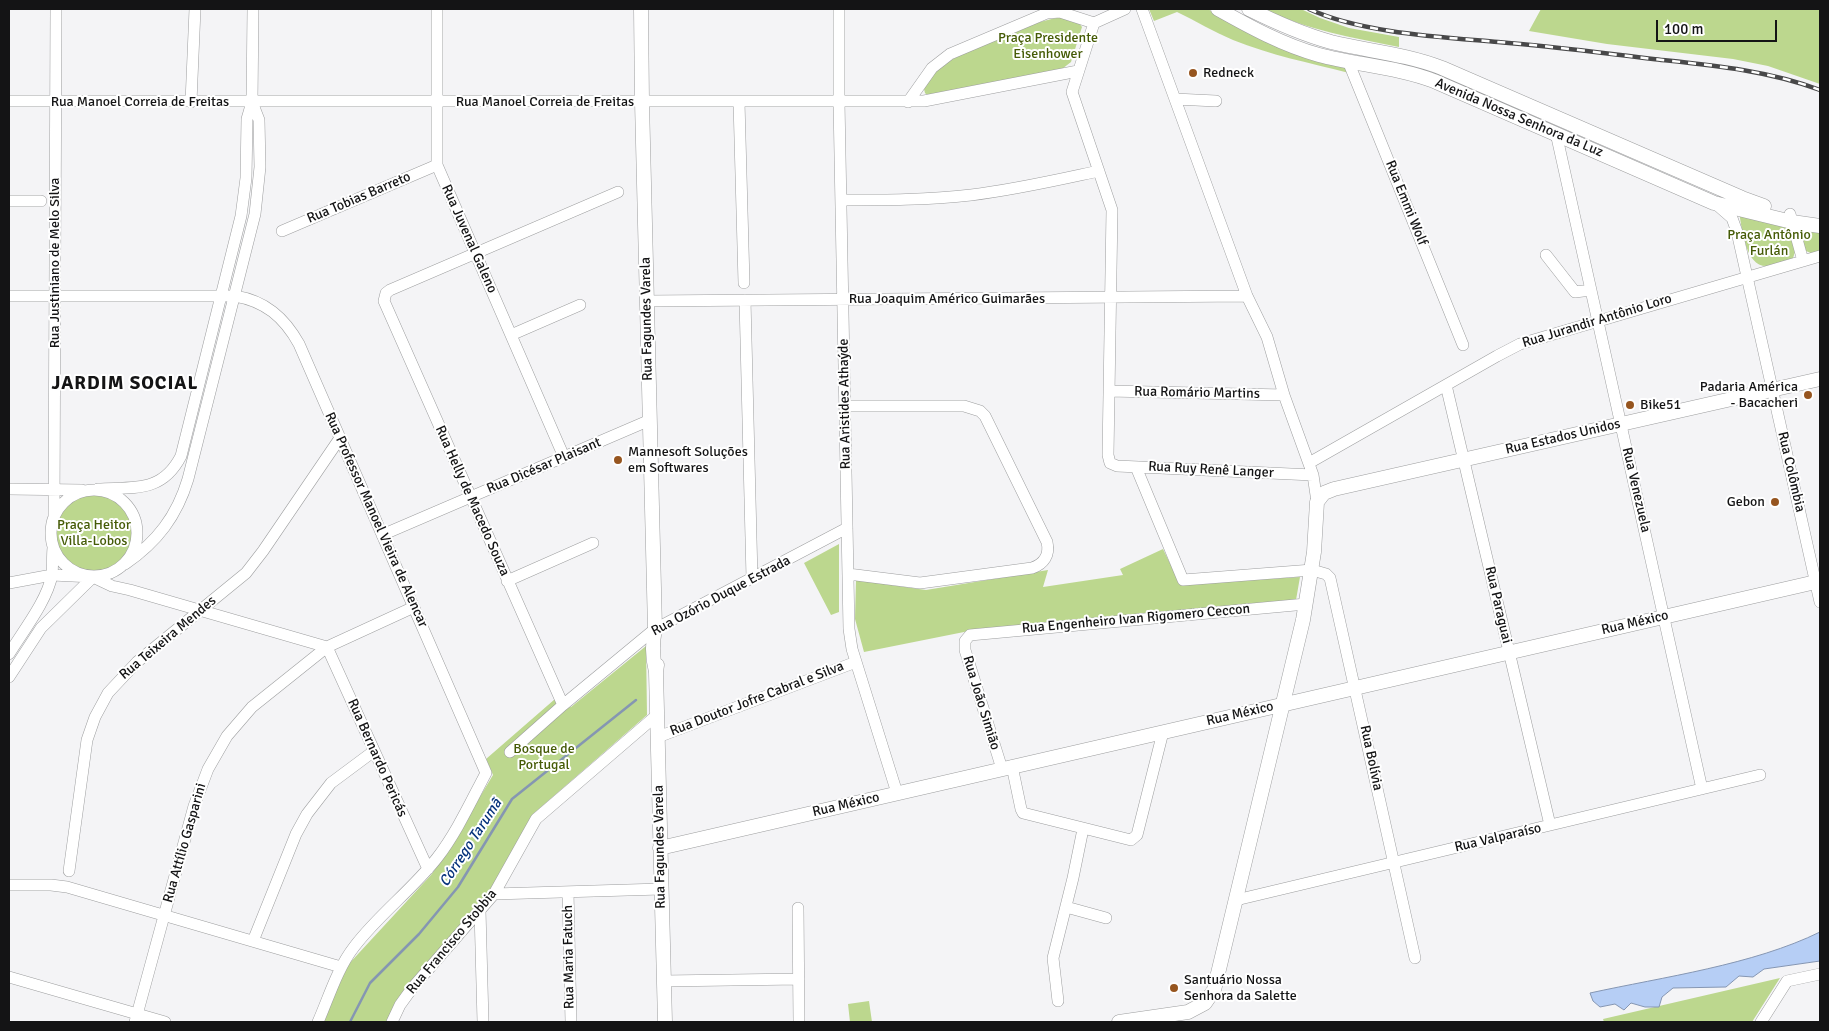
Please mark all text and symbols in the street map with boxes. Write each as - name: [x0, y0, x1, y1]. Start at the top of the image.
- scale bar: [1659, 10, 1780, 42]
- text: 100 m: [1664, 20, 1704, 38]
- park label: Praça Presidente Eisenhower: [998, 30, 1098, 62]
- place label: Redneck: [1203, 65, 1254, 81]
- marker: Redneck: [1187, 67, 1199, 79]
- street label: Avenida Nossa Senhora da Luz: [1433, 75, 1605, 161]
- street label: Rua Manoel Correia de Freitas: [51, 94, 229, 110]
- street label: Rua Manoel Correia de Freitas: [456, 94, 634, 110]
- street label: Rua Emmi Wolf: [1381, 158, 1431, 248]
- street label: Rua Tobias Barreto: [305, 169, 413, 227]
- street label: Rua Justiniano de Melo Silva: [47, 178, 63, 348]
- street label: Rua Juvenal Galeno: [438, 182, 500, 296]
- park label: Praça Antônio Furlán: [1727, 227, 1811, 260]
- street label: Rua Fagundes Varela: [638, 257, 656, 381]
- street label: Rua Jurandir Antônio Loro: [1520, 290, 1674, 352]
- street label: Rua Joaquim Américo Guimarães: [849, 291, 1045, 307]
- street label: Rua Aristides Athaýde: [835, 338, 855, 470]
- district label: JARDIM SOCIAL: [50, 373, 200, 395]
- place label: Padaria América - Bacacheri: [1700, 379, 1798, 412]
- street label: Rua Romário Martins: [1134, 384, 1260, 402]
- marker: Padaria América - Bacacheri: [1802, 389, 1814, 401]
- place label: Bike51: [1640, 397, 1681, 413]
- marker: Bike51: [1624, 399, 1636, 411]
- street label: Rua Professor Manoel Vieira de Alencar: [321, 410, 431, 630]
- street label: Rua Estados Unidos: [1504, 416, 1622, 458]
- street label: Rua Helly de Macedo Souza: [431, 423, 513, 579]
- street label: Rua Colômbia: [1774, 430, 1808, 514]
- street label: Rua Dicésar Plaisant: [484, 434, 604, 498]
- place label: Mannesoft Soluções em Softwares: [628, 444, 748, 477]
- street label: Rua Venezuela: [1618, 446, 1654, 534]
- marker: Mannesoft Soluções em Softwares: [612, 454, 624, 466]
- street label: Rua Ruy Renê Langer: [1148, 458, 1274, 482]
- place label: Gebon: [1727, 494, 1765, 510]
- marker: Gebon: [1769, 496, 1781, 508]
- park label: Praça Heitor Villa-Lobos: [57, 517, 131, 550]
- street label: Rua Ozório Duque Estrada: [649, 552, 793, 640]
- street label: Rua Paraguai: [1481, 565, 1515, 645]
- street label: Rua Teixeira Mendes: [116, 593, 220, 683]
- street label: Rua Engenheiro Ivan Rigomero Ceccon: [1021, 601, 1251, 637]
- street label: Rua México: [1600, 607, 1670, 639]
- street label: Rua João Simião: [959, 654, 1003, 752]
- street label: Rua Doutor Jofre Cabral e Silva: [668, 658, 846, 740]
- street label: Rua Bernardo Pericás: [343, 696, 411, 820]
- street label: Rua México: [1205, 698, 1275, 730]
- street label: Rua Bolívia: [1356, 724, 1386, 792]
- park label: Bosque de Portugal: [513, 741, 575, 774]
- street label: Rua Attílio Gasparini: [160, 781, 210, 905]
- street label: Rua Fagundes Varela: [651, 785, 669, 909]
- street label: Rua México: [811, 789, 881, 821]
- water label: Córrego Tarumã: [436, 796, 506, 890]
- street label: Rua Valparaíso: [1453, 820, 1543, 856]
- street label: Rua Francisco Stobbia: [403, 886, 501, 998]
- street label: Rua Maria Fatuch: [560, 905, 578, 1009]
- place label: Santuário Nossa Senhora da Salette: [1184, 972, 1297, 1004]
- marker: Santuário Nossa Senhora da Salette: [1168, 982, 1180, 994]

